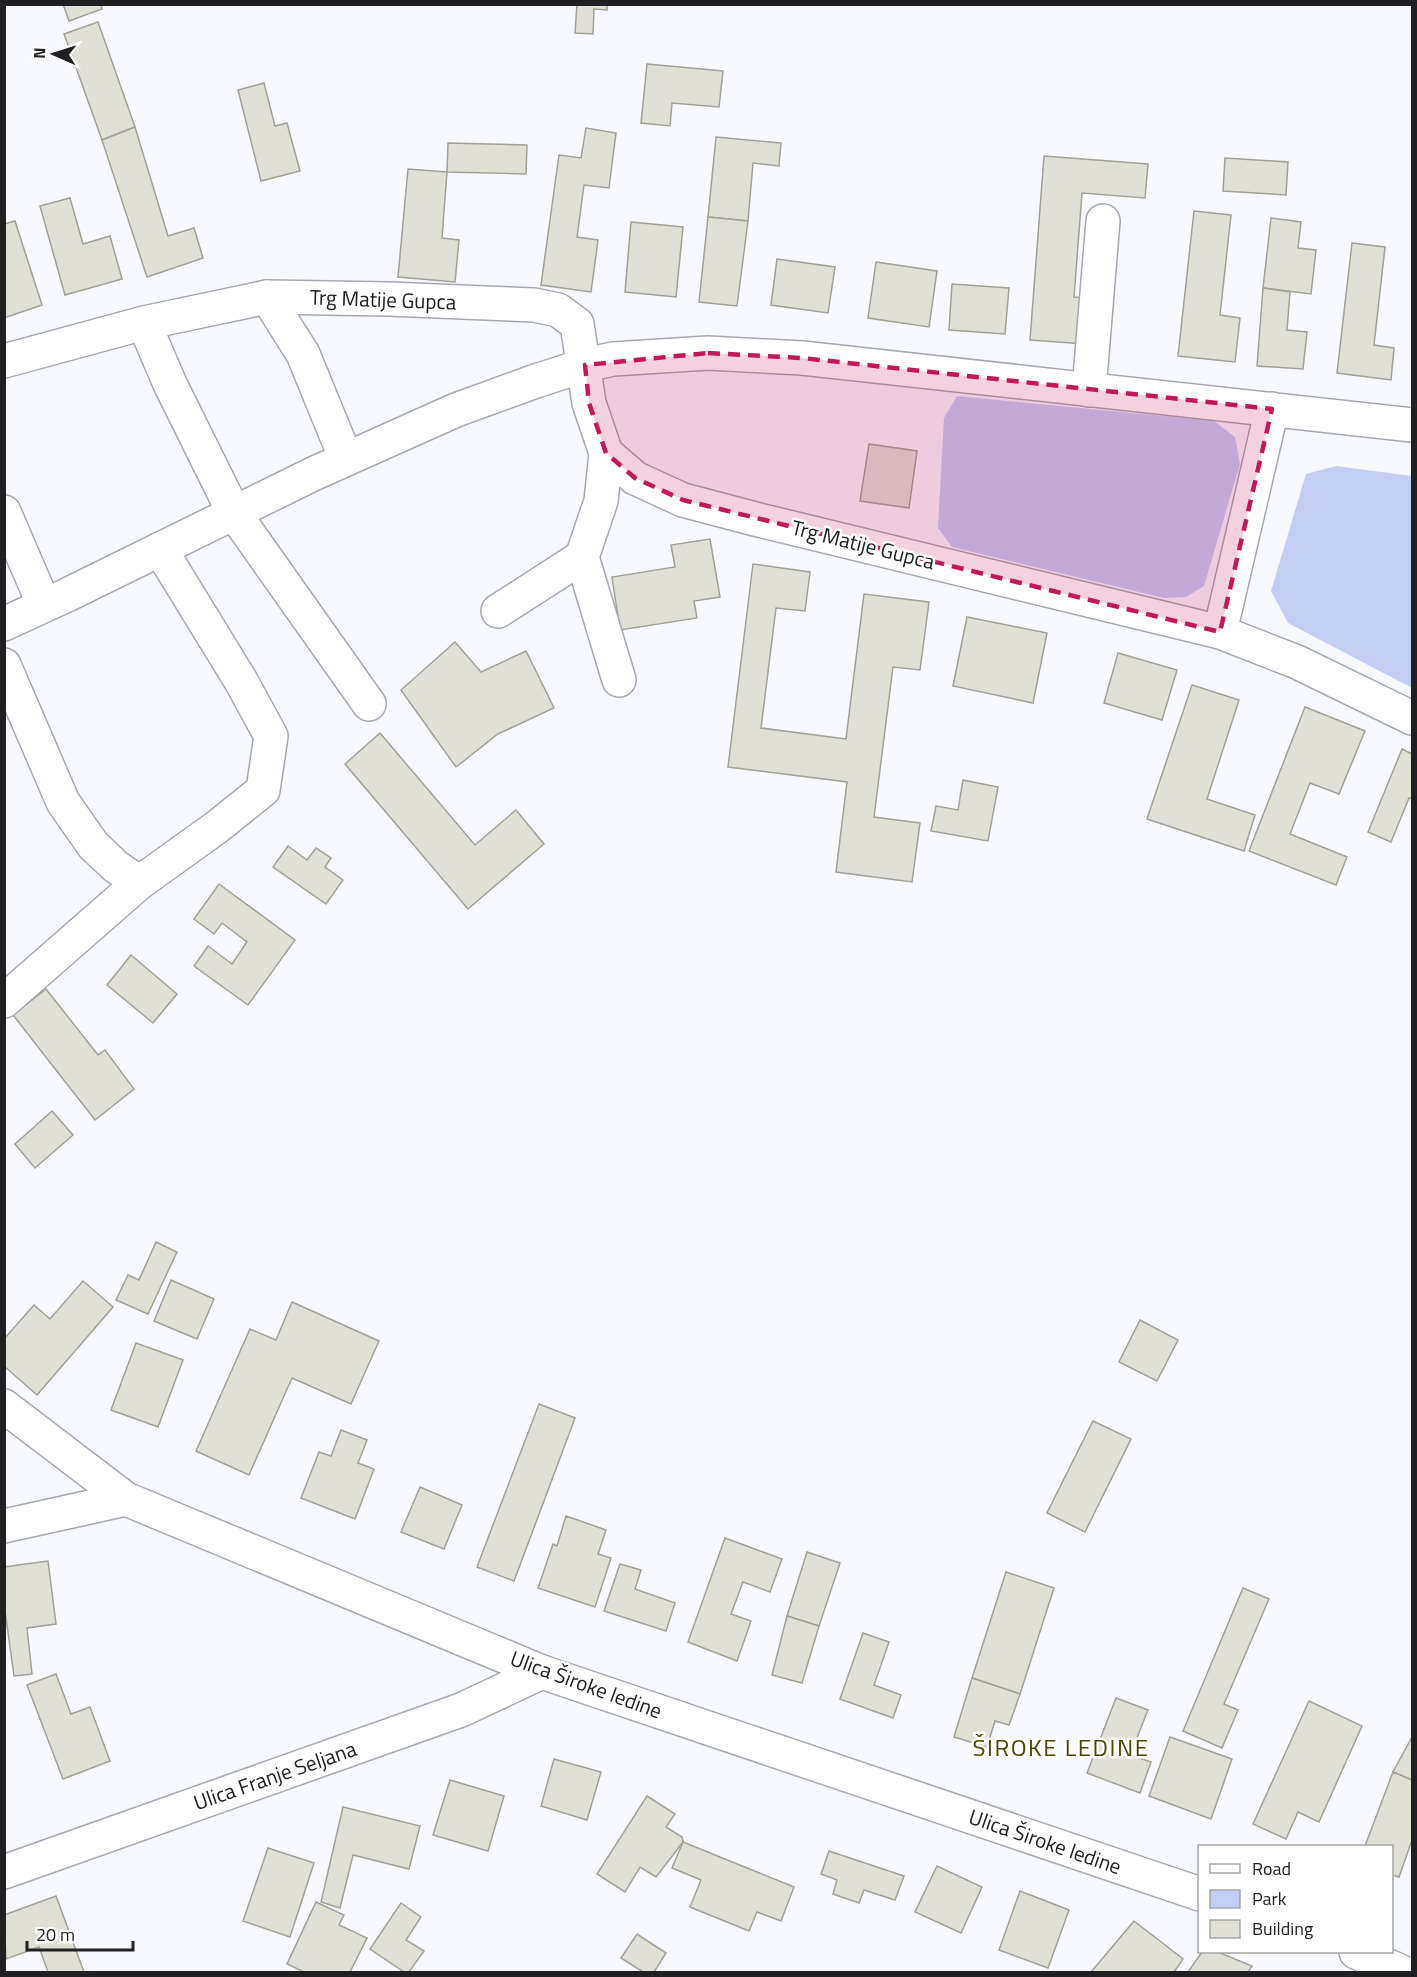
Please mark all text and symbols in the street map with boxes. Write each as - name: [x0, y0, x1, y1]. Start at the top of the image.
- north arrow: [24, 24, 84, 84]
- text: N: [27, 47, 51, 59]
- street label: Trg Matije Gupca: [309, 280, 457, 318]
- street label: Trg Matije Gupca: [788, 511, 939, 577]
- street label: Ulica Široke ledine: [506, 1642, 667, 1726]
- district label: ŠIROKE LEDINE: [973, 1729, 1149, 1765]
- street label: Ulica Franje Seljana: [189, 1732, 361, 1818]
- street label: Ulica Široke ledine: [965, 1800, 1126, 1882]
- legend: [1198, 1845, 1393, 1953]
- text: Road: [1252, 1855, 1291, 1882]
- text: Park: [1252, 1885, 1287, 1912]
- scale bar: [27, 1914, 134, 1952]
- text: Building: [1252, 1915, 1313, 1942]
- text: 20 m: [36, 1921, 75, 1948]

